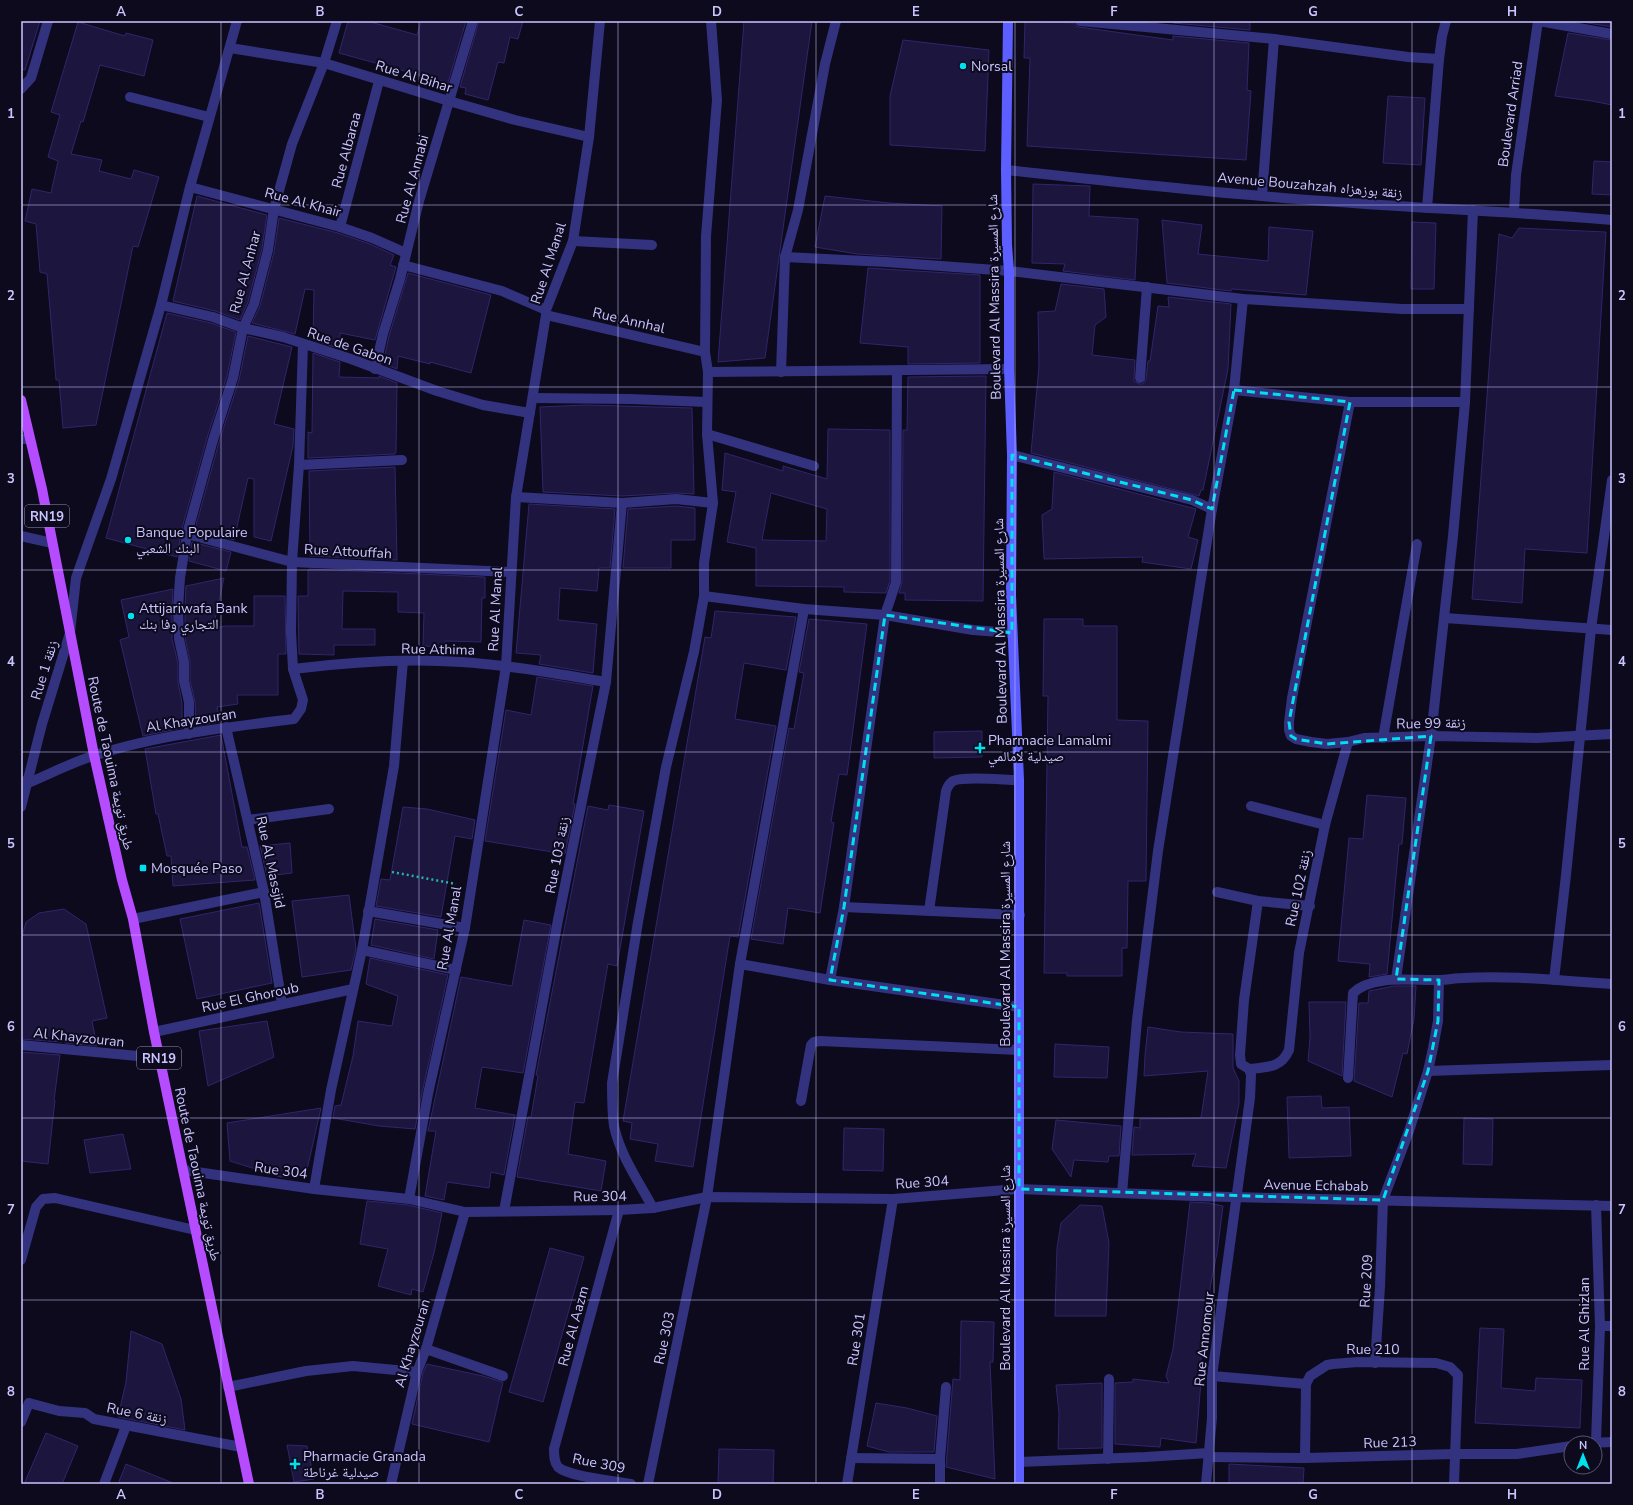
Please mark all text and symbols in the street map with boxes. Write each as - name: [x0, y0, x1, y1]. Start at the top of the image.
- text: A: [116, 3, 126, 21]
- text: B: [316, 3, 325, 21]
- text: C: [515, 3, 524, 21]
- text: D: [712, 3, 722, 21]
- text: E: [912, 3, 920, 21]
- text: F: [1110, 3, 1118, 21]
- text: G: [1308, 3, 1318, 21]
- text: H: [1507, 3, 1517, 21]
- street label: Rue Al Bihar: [373, 56, 455, 97]
- place label: Norsal: [971, 57, 1013, 76]
- street label: Boulevard Arriad: [1494, 60, 1527, 168]
- marker: Norsal: [958, 61, 968, 71]
- text: 1: [7, 105, 15, 123]
- text: 1: [1618, 105, 1626, 123]
- street label: Rue Albaraa: [327, 110, 366, 190]
- street label: Rue Al Annabi: [392, 133, 433, 226]
- street label: Avenue Bouzahzah زنقة بوزهزاه: [1217, 168, 1403, 203]
- street label: Rue Al Khair: [262, 183, 343, 222]
- street label: Boulevard Al Massira شارع المسيرة: [983, 194, 1006, 400]
- street label: Rue Al Manal: [526, 219, 571, 307]
- street label: Rue Al Anhar: [225, 229, 266, 316]
- text: 2: [7, 287, 15, 305]
- text: 2: [1618, 287, 1626, 305]
- street label: Rue Annhal: [591, 303, 668, 338]
- street label: Rue de Gabon: [305, 323, 395, 370]
- text: 3: [7, 470, 15, 488]
- text: 3: [1618, 470, 1626, 488]
- road number: RN19: [25, 505, 69, 527]
- street label: Boulevard Al Massira شارع المسيرة: [989, 518, 1012, 724]
- place label: Banque Populaire البنك الشعبي: [136, 523, 247, 560]
- marker: Banque Populaire البنك الشعبي: [123, 535, 133, 545]
- street label: Rue Attouffah: [304, 540, 392, 563]
- street label: Rue Al Manal: [484, 565, 507, 652]
- place label: Attijariwafa Bank التجاري وفا بنك: [139, 599, 248, 636]
- marker: Attijariwafa Bank التجاري وفا بنك: [126, 611, 136, 621]
- street label: Rue 1 زنقة: [26, 638, 63, 702]
- street label: Rue Athima: [401, 639, 475, 660]
- text: 4: [7, 653, 15, 671]
- text: 4: [1618, 653, 1626, 671]
- street label: Route de Taouima طريق تويمة: [83, 674, 138, 852]
- street label: Al Khayzouran: [144, 704, 238, 737]
- street label: Rue 99 زنقة: [1396, 713, 1466, 734]
- place label: Pharmacie Lamalmi صيدلية لامالمي: [988, 731, 1111, 768]
- marker: Pharmacie Lamalmi صيدلية لامالمي: [975, 743, 985, 753]
- street label: Rue Al Massjid: [251, 814, 290, 910]
- street label: Rue 103 زنقة: [541, 815, 574, 895]
- text: 5: [7, 835, 15, 853]
- text: 5: [1618, 835, 1626, 853]
- street label: Boulevard Al Massira شارع المسيرة: [996, 841, 1015, 1047]
- street label: Rue 102 زنقة: [1281, 848, 1316, 928]
- place label: Mosquée Paso: [151, 859, 243, 878]
- marker: Mosquée Paso: [138, 863, 148, 873]
- street label: Rue Al Manal: [433, 884, 466, 972]
- street label: Rue El Ghoroub: [200, 978, 300, 1017]
- text: 6: [7, 1018, 15, 1036]
- text: 6: [1618, 1018, 1626, 1036]
- street label: Al Khayzouran: [33, 1023, 125, 1052]
- road number: RN19: [137, 1047, 181, 1069]
- street label: Route de Taouima طريق تويمة: [170, 1085, 225, 1263]
- street label: Rue 304: [253, 1157, 309, 1184]
- street label: Boulevard Al Massira شارع المسيرة: [996, 1165, 1015, 1371]
- street label: Rue 304: [895, 1171, 949, 1194]
- street label: Avenue Echabab: [1263, 1175, 1369, 1196]
- street label: Rue 304: [573, 1187, 627, 1206]
- text: 7: [7, 1201, 15, 1219]
- text: 7: [1618, 1201, 1626, 1219]
- street label: Rue 209: [1356, 1254, 1377, 1308]
- street label: Rue Al Ghizlan: [1575, 1277, 1594, 1371]
- street label: Rue Al Aazm: [554, 1284, 593, 1368]
- street label: Rue Annomour: [1190, 1291, 1219, 1387]
- street label: Al Khayzouran: [390, 1297, 435, 1390]
- street label: Rue 303: [650, 1310, 679, 1366]
- street label: Rue 301: [843, 1311, 870, 1367]
- street label: Rue 210: [1346, 1340, 1400, 1359]
- text: 8: [7, 1383, 15, 1401]
- text: 8: [1618, 1383, 1626, 1401]
- street label: Rue 6 زنقة: [105, 1398, 169, 1429]
- street label: Rue 213: [1363, 1432, 1417, 1453]
- north arrow: [1563, 1435, 1603, 1475]
- text: N: [1579, 1438, 1587, 1453]
- place label: Pharmacie Granada صيدلية غرناطة: [303, 1447, 426, 1482]
- street label: Rue 309: [571, 1449, 627, 1478]
- marker: Pharmacie Granada صيدلية غرناطة: [290, 1459, 300, 1469]
- text: A: [116, 1486, 126, 1504]
- text: B: [316, 1486, 325, 1504]
- text: C: [515, 1486, 524, 1504]
- text: D: [712, 1486, 722, 1504]
- text: E: [912, 1486, 920, 1504]
- text: F: [1110, 1486, 1118, 1504]
- text: G: [1308, 1486, 1318, 1504]
- text: H: [1507, 1486, 1517, 1504]

